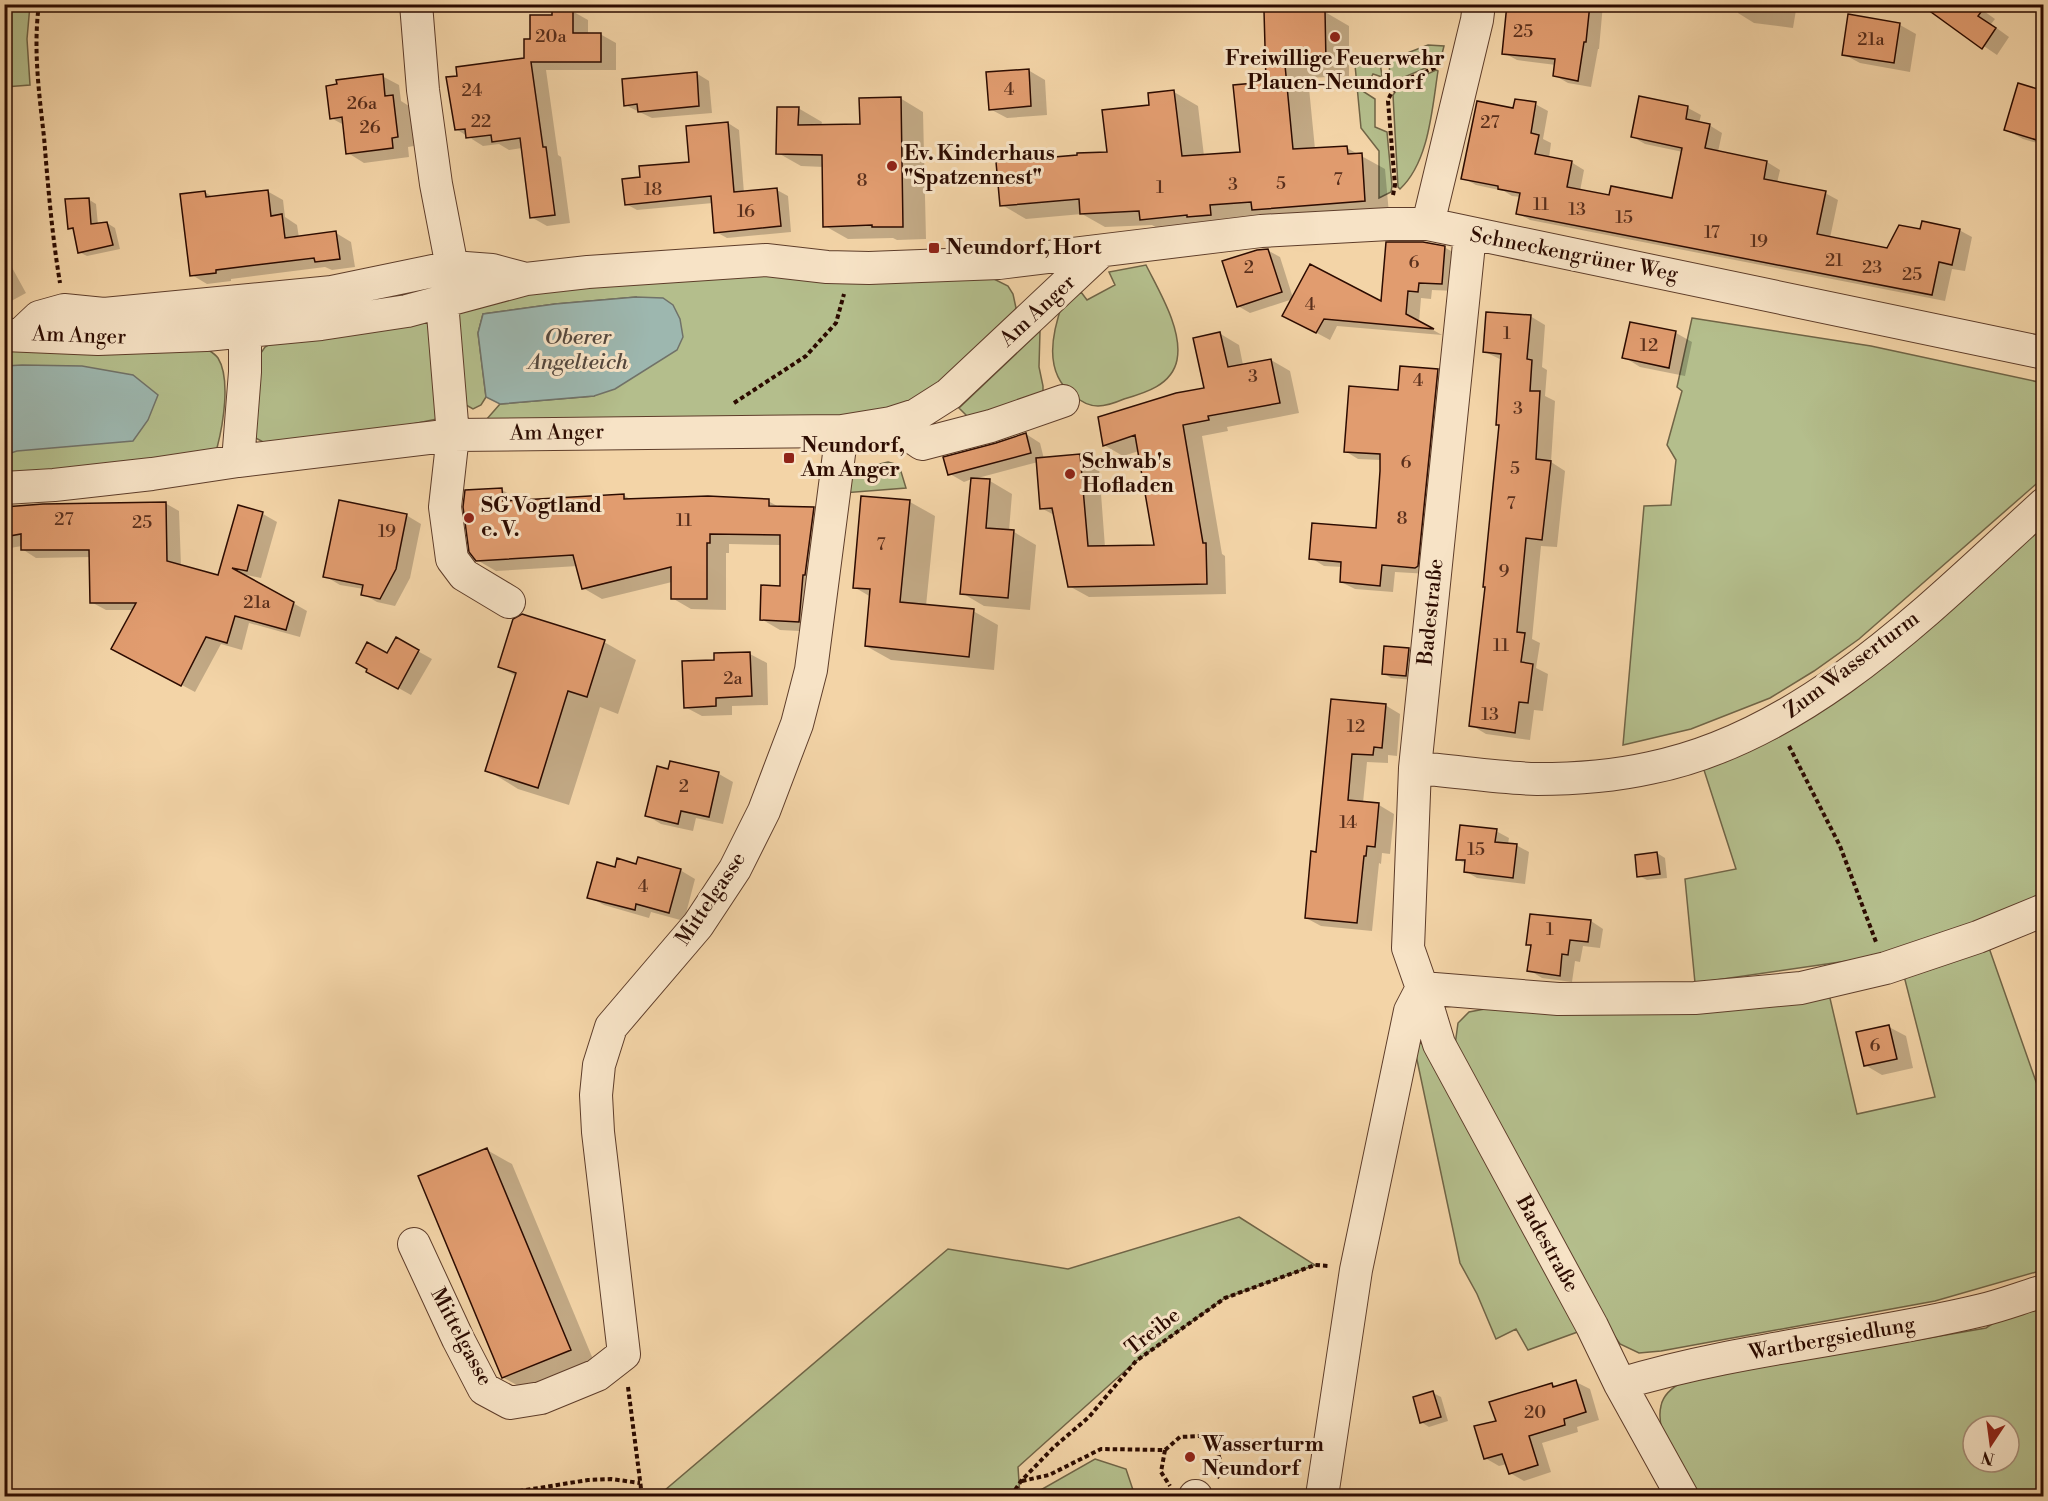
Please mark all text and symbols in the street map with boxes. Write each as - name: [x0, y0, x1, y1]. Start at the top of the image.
- house number: 25: [1513, 20, 1533, 43]
- house number: 20a: [535, 25, 568, 48]
- house number: 21a: [1857, 28, 1886, 51]
- marker: Freiwillige Feuerwehr Plauen-Neundorf: [1328, 30, 1342, 44]
- place label: Freiwillige Feuerwehr Plauen-Neundorf: [1225, 46, 1445, 96]
- house number: 4: [1004, 78, 1015, 101]
- house number: 24: [461, 79, 483, 102]
- house number: 26a: [347, 92, 378, 115]
- house number: 22: [471, 110, 491, 133]
- house number: 27: [1480, 111, 1500, 134]
- house number: 26: [359, 116, 381, 139]
- place label: Ev. Kinderhaus "Spatzennest": [904, 141, 1055, 191]
- marker: Ev. Kinderhaus "Spatzennest": [885, 159, 899, 173]
- house number: 7: [1333, 168, 1343, 191]
- house number: 8: [856, 169, 868, 192]
- house number: 5: [1276, 172, 1286, 195]
- house number: 3: [1228, 173, 1238, 196]
- house number: 1: [1156, 176, 1164, 199]
- house number: 18: [644, 178, 662, 201]
- house number: 11: [1533, 193, 1549, 216]
- house number: 13: [1568, 198, 1586, 221]
- house number: 16: [737, 200, 755, 223]
- house number: 15: [1615, 206, 1633, 229]
- house number: 17: [1704, 221, 1720, 244]
- street label: Schneckengrüner Weg: [1468, 222, 1680, 288]
- house number: 19: [1750, 230, 1768, 253]
- place label: Neundorf, Hort: [946, 235, 1102, 261]
- marker: Neundorf, Hort: [927, 241, 941, 255]
- house number: 21: [1825, 249, 1843, 272]
- house number: 6: [1409, 251, 1420, 274]
- house number: 2: [1244, 256, 1254, 279]
- house number: 23: [1862, 256, 1882, 279]
- house number: 25: [1902, 263, 1922, 286]
- street label: Am Anger: [994, 269, 1081, 353]
- house number: 4: [1305, 293, 1316, 316]
- street label: Am Anger: [30, 321, 127, 351]
- house number: 1: [1503, 322, 1511, 345]
- water label: Oberer Angelteich: [526, 324, 629, 376]
- house number: 12: [1640, 334, 1658, 357]
- house number: 3: [1248, 365, 1258, 388]
- house number: 4: [1413, 369, 1424, 392]
- house number: 3: [1513, 397, 1523, 420]
- street label: Am Anger: [509, 419, 604, 447]
- place label: Neundorf, Am Anger: [800, 433, 905, 483]
- place label: Schwab's Hofladen: [1082, 449, 1174, 499]
- marker: Neundorf, Am Anger: [782, 451, 796, 465]
- house number: 6: [1401, 451, 1412, 474]
- house number: 5: [1510, 457, 1520, 480]
- marker: Schwab's Hofladen: [1063, 467, 1077, 481]
- house number: 7: [1506, 492, 1516, 515]
- place label: SG Vogtland e. V.: [481, 493, 602, 543]
- house number: 8: [1396, 507, 1408, 530]
- house number: 27: [54, 508, 74, 531]
- house number: 11: [676, 509, 692, 532]
- house number: 25: [132, 511, 152, 534]
- marker: SG Vogtland e. V.: [462, 511, 476, 525]
- house number: 19: [378, 520, 396, 543]
- house number: 7: [876, 533, 886, 556]
- street label: Badestraße: [1412, 558, 1450, 667]
- house number: 9: [1499, 560, 1510, 583]
- house number: 21a: [243, 591, 272, 614]
- street label: Zum Wasserturm: [1779, 606, 1925, 724]
- house number: 11: [1493, 634, 1509, 657]
- house number: 2a: [723, 667, 744, 690]
- house number: 13: [1481, 703, 1499, 726]
- house number: 12: [1347, 715, 1365, 738]
- house number: 2: [679, 775, 689, 798]
- house number: 14: [1339, 811, 1357, 834]
- house number: 15: [1467, 838, 1485, 861]
- street label: Mittelgasse: [670, 847, 752, 951]
- house number: 4: [638, 875, 649, 898]
- house number: 1: [1546, 918, 1554, 941]
- house number: 6: [1870, 1034, 1881, 1057]
- street label: Badestraße: [1509, 1190, 1584, 1297]
- street label: Mittelgasse: [424, 1284, 498, 1390]
- street label: Treibe: [1120, 1302, 1186, 1362]
- street label: Wartbergsiedlung: [1746, 1312, 1917, 1367]
- house number: 20: [1524, 1401, 1546, 1424]
- north arrow: [1961, 1414, 2021, 1474]
- place label: Wasserturm Neundorf: [1201, 1432, 1324, 1482]
- text: N: [1979, 1446, 1996, 1469]
- marker: Wasserturm Neundorf: [1183, 1450, 1197, 1464]

